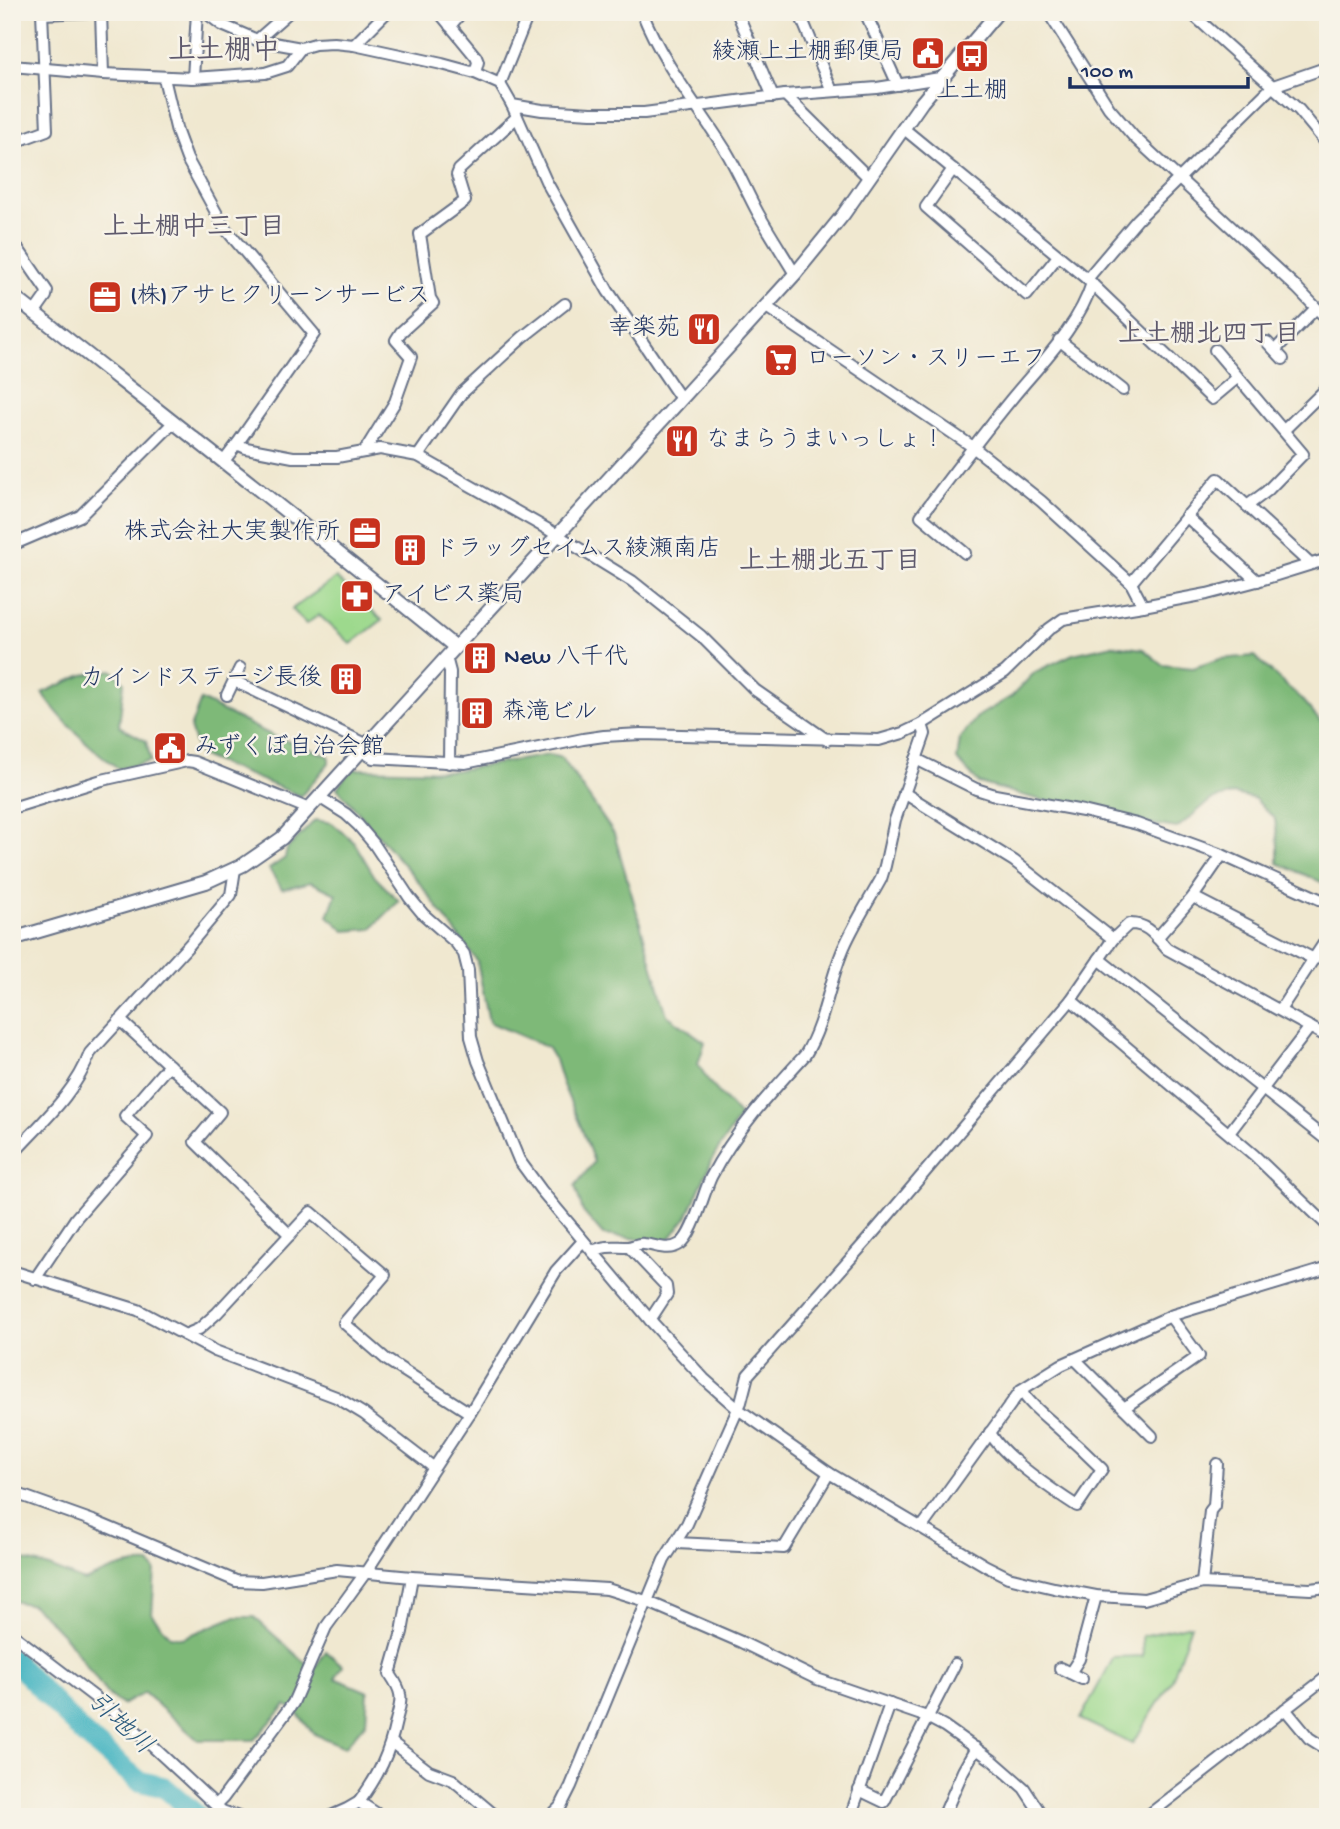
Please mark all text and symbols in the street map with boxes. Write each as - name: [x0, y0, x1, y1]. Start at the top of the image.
- district label: 上土棚中: [168, 34, 280, 69]
- public building icon: 綾瀬上土棚郵便局: [909, 34, 947, 72]
- bus stop icon: 上土棚: [953, 37, 991, 75]
- place label: 綾瀬上土棚郵便局: [712, 38, 904, 68]
- scale bar: [1070, 46, 1249, 90]
- text: 100 m: [1080, 61, 1133, 86]
- place label: 上土棚: [936, 78, 1008, 107]
- district label: 上土棚中三丁目: [103, 212, 285, 245]
- office icon: (株)アサヒクリーンサービス: [86, 278, 124, 316]
- place label: (株)アサヒクリーンサービス: [130, 282, 430, 312]
- restaurant icon: 幸楽苑: [685, 310, 723, 348]
- place label: 幸楽苑: [608, 314, 680, 344]
- district label: 上土棚北四丁目: [1118, 320, 1300, 352]
- supermarket icon: ローソン・スリーエフ: [762, 341, 800, 379]
- place label: ローソン・スリーエフ: [806, 346, 1046, 375]
- restaurant icon: なまらうまいっしょ！: [663, 422, 701, 460]
- place label: なまらうまいっしょ！: [706, 427, 946, 456]
- office icon: 株式会社大実製作所: [346, 514, 384, 552]
- place label: 株式会社大実製作所: [124, 518, 340, 548]
- building icon: ドラッグセイムス綾瀬南店: [391, 531, 429, 569]
- place label: ドラッグセイムス綾瀬南店: [434, 535, 721, 565]
- district label: 上土棚北五丁目: [739, 547, 921, 579]
- pharmacy icon: アイビス薬局: [338, 577, 376, 615]
- place label: アイビス薬局: [382, 581, 525, 611]
- building icon: New 八千代: [461, 639, 499, 677]
- place label: New 八千代: [504, 644, 628, 673]
- building icon: カインドステージ長後: [327, 660, 365, 698]
- place label: カインドステージ長後: [80, 664, 322, 694]
- building icon: 森滝ビル: [458, 694, 496, 732]
- place label: 森滝ビル: [502, 698, 598, 728]
- public building icon: みずくぼ自治会館: [151, 729, 189, 767]
- place label: みずくぼ自治会館: [194, 733, 385, 763]
- water label: 引地川: [80, 1686, 159, 1763]

